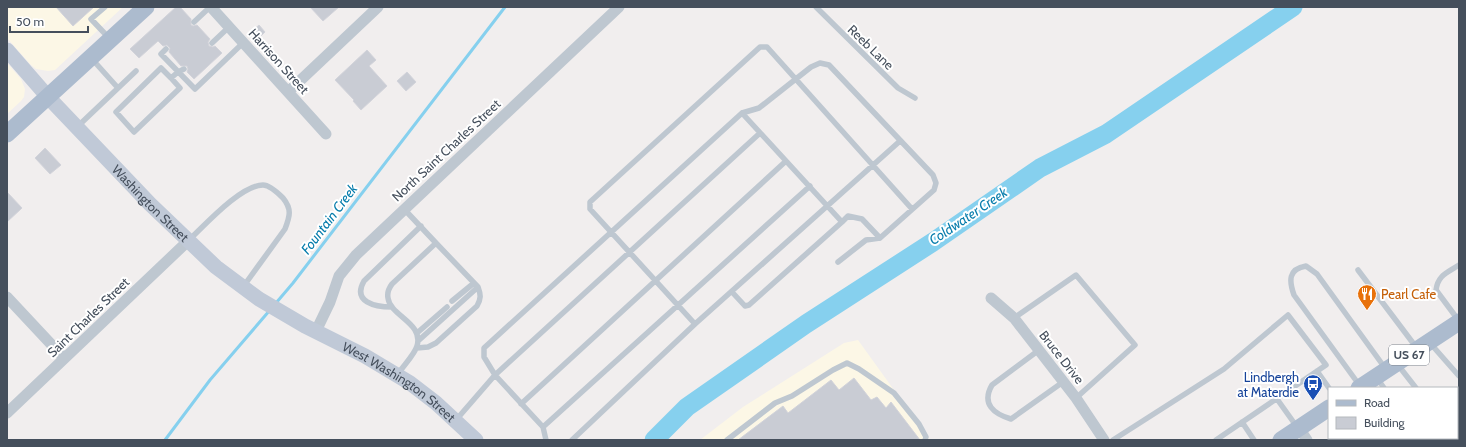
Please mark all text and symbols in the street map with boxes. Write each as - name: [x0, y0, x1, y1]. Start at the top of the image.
- scale bar: [10, 8, 88, 34]
- text: 50 m: [16, 14, 44, 29]
- street label: Reeb Lane: [845, 21, 898, 73]
- street label: Harrison Street: [245, 25, 313, 97]
- street label: North Saint Charles Street: [388, 95, 504, 204]
- street label: Washington Street: [109, 161, 193, 245]
- water label: Fountain Creek: [297, 179, 362, 258]
- water label: Coldwater Creek: [925, 183, 1011, 249]
- street label: Saint Charles Street: [44, 273, 133, 360]
- restaurant icon: Pearl Cafe: [1356, 283, 1378, 311]
- place label: Pearl Cafe: [1381, 286, 1437, 302]
- street label: Bruce Drive: [1036, 327, 1088, 387]
- street label: West Washington Street: [340, 338, 459, 426]
- road number: US 67: [1389, 345, 1429, 365]
- place label: Lindbergh at Materdie: [1237, 369, 1299, 400]
- bus stop icon: Lindbergh at Materdie: [1302, 373, 1324, 401]
- legend: [1328, 387, 1458, 439]
- text: Road: [1364, 395, 1390, 410]
- text: Building: [1364, 415, 1406, 430]

